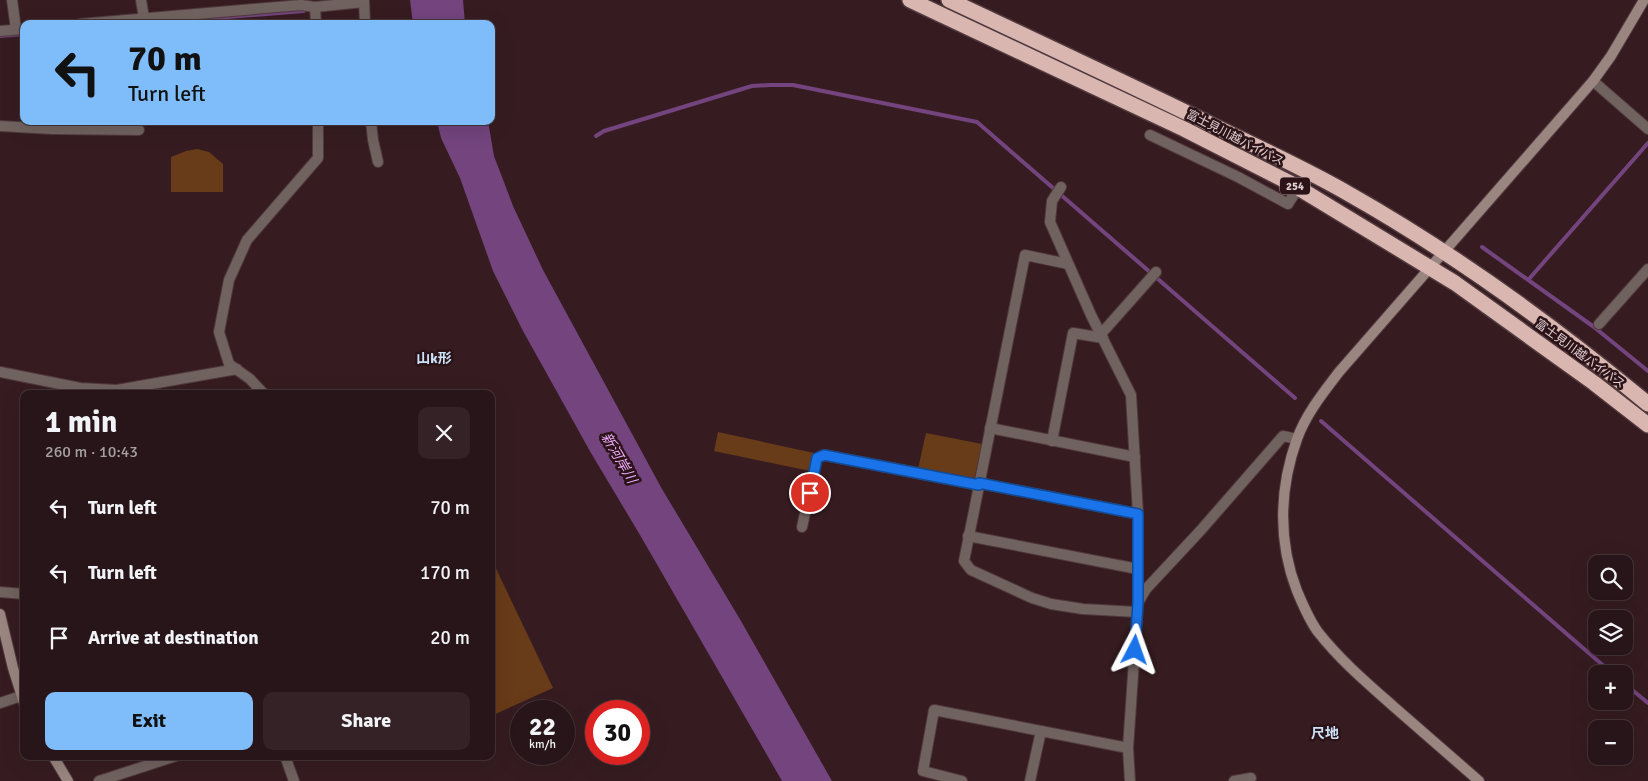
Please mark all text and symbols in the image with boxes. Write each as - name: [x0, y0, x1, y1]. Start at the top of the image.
- text: 70 m: [128, 37, 202, 80]
- icon: left: [45, 40, 110, 105]
- text: Turn left: [128, 80, 206, 107]
- street label: 富士見川越バイパス: [1184, 107, 1286, 169]
- road number: 254: [1280, 178, 1310, 195]
- street label: 富士見川越バイパス: [1532, 316, 1628, 392]
- district label: 山k形: [416, 350, 452, 367]
- text: 1 min: [45, 404, 117, 441]
- button: close: [418, 407, 470, 459]
- water label: 新河岸川: [598, 430, 641, 488]
- text: 260 m · 10:43: [45, 442, 138, 462]
- pin: [789, 472, 831, 514]
- icon: arrive: [796, 479, 824, 507]
- icon: left: [45, 494, 73, 522]
- text: Turn left: [88, 496, 157, 520]
- text: 70 m: [430, 496, 470, 520]
- map controls: [1588, 555, 1633, 765]
- button: search: [1588, 555, 1633, 600]
- icon: left: [45, 559, 73, 587]
- text: Turn left: [88, 561, 157, 585]
- text: 170 m: [420, 561, 470, 585]
- button: layers: [1588, 610, 1633, 655]
- position arrow: [1108, 623, 1160, 675]
- icon: arrive: [45, 624, 73, 652]
- text: Arrive at destination: [88, 626, 259, 650]
- text: 20 m: [430, 626, 470, 650]
- button: +: [1588, 665, 1633, 710]
- button: Exit: [45, 692, 253, 750]
- button: Share: [263, 692, 470, 750]
- speed limit sign: 30: [585, 700, 650, 765]
- text: 22: [529, 711, 556, 742]
- button: −: [1588, 720, 1633, 765]
- district label: 尺地: [1311, 725, 1339, 742]
- text: km/h: [529, 737, 556, 752]

